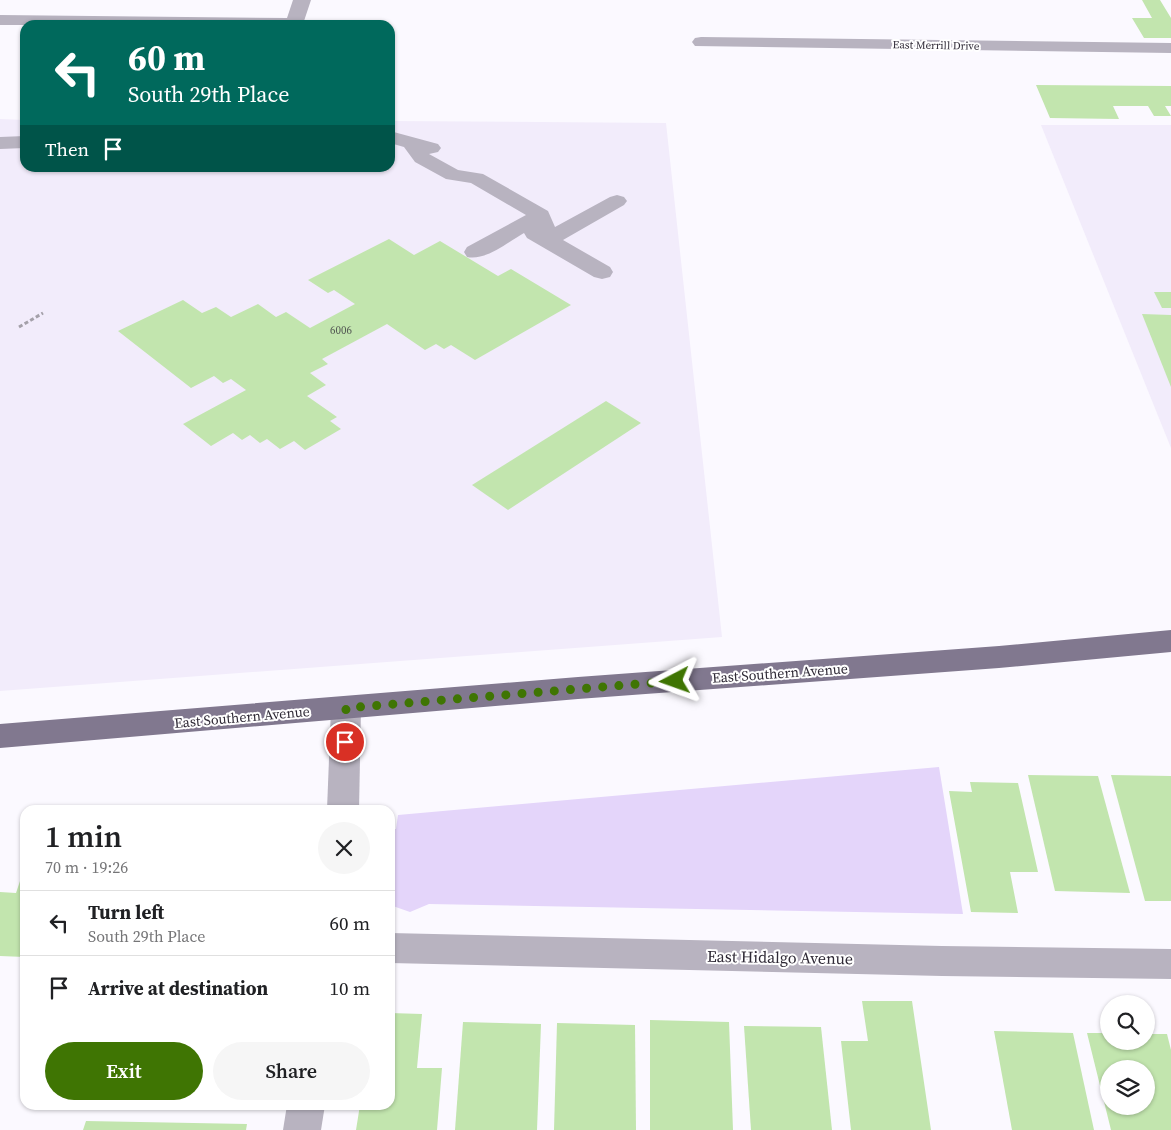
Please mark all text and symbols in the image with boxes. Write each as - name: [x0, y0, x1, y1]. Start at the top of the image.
- text: 60 m: [128, 34, 205, 82]
- street label: East Merrill Drive: [893, 37, 980, 54]
- icon: left: [45, 40, 110, 105]
- text: South 29th Place: [128, 79, 289, 109]
- icon: arrive: [99, 135, 127, 163]
- text: Then: [45, 136, 89, 162]
- house number: 6006: [330, 323, 352, 338]
- position arrow: [648, 654, 700, 706]
- street label: East Southern Avenue: [711, 658, 849, 688]
- street label: East Southern Avenue: [173, 701, 311, 733]
- pin: [324, 721, 366, 763]
- icon: arrive: [331, 728, 359, 756]
- text: 1 min: [45, 816, 122, 857]
- button: close: [318, 822, 370, 874]
- text: 70 m · 19:26: [45, 856, 128, 878]
- text: Turn left: [88, 899, 164, 925]
- icon: left: [45, 909, 73, 937]
- text: 60 m: [329, 910, 370, 936]
- text: South 29th Place: [88, 925, 205, 947]
- street label: East Hidalgo Avenue: [707, 945, 853, 969]
- icon: arrive: [45, 974, 73, 1002]
- text: Arrive at destination: [88, 975, 268, 1001]
- text: 10 m: [329, 975, 370, 1001]
- map controls: [1100, 995, 1155, 1115]
- button: search: [1100, 995, 1155, 1050]
- button: Exit: [45, 1042, 203, 1100]
- button: Share: [213, 1042, 370, 1100]
- button: layers: [1100, 1060, 1155, 1115]

